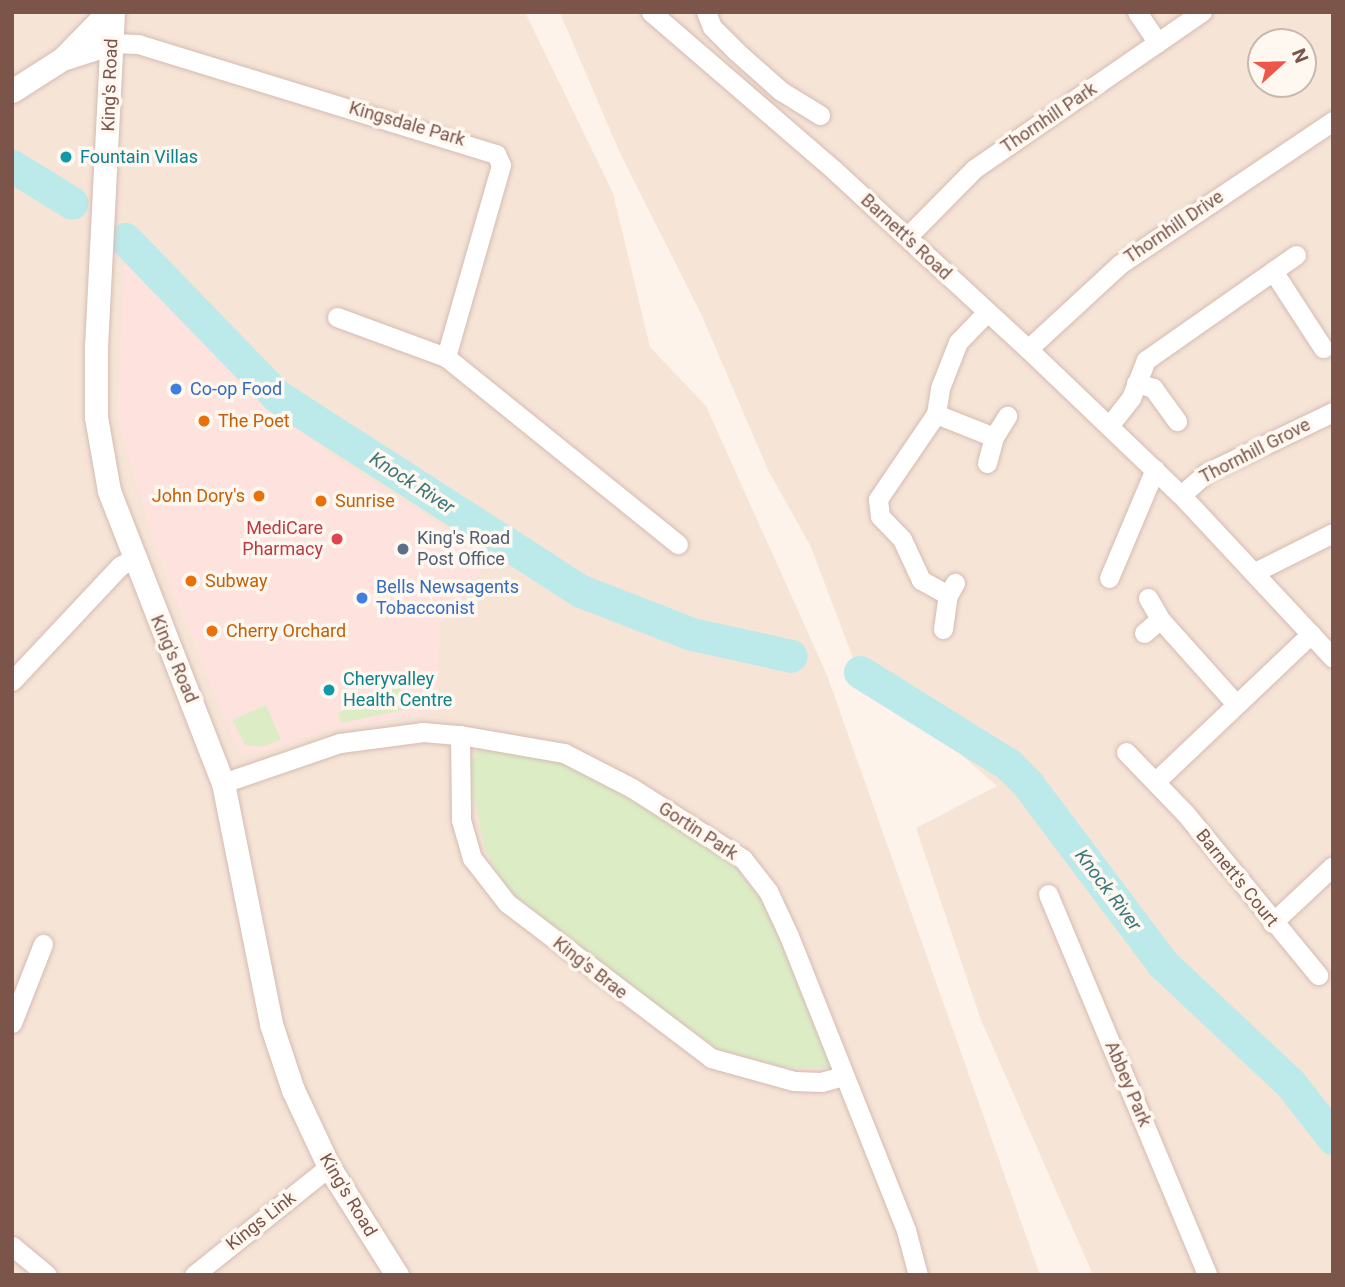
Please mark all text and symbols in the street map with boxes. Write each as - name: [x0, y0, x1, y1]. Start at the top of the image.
- north arrow: [1247, 28, 1317, 98]
- street label: King's Road: [98, 38, 122, 132]
- text: N: [1287, 45, 1313, 66]
- street label: Thornhill Park: [997, 78, 1101, 158]
- street label: Kingsdale Park: [347, 97, 467, 151]
- place label: Fountain Villas: [80, 146, 198, 168]
- marker: Fountain Villas: [58, 149, 74, 165]
- street label: Thornhill Drive: [1120, 186, 1228, 268]
- street label: Barnett's Road: [856, 190, 956, 284]
- place label: Co-op Food: [190, 378, 282, 400]
- marker: Co-op Food: [168, 381, 184, 397]
- place label: The Poet: [218, 410, 290, 432]
- marker: The Poet: [196, 413, 212, 429]
- street label: Thornhill Grove: [1196, 414, 1314, 488]
- water label: Knock River: [365, 447, 459, 519]
- place label: John Dory's: [152, 485, 245, 507]
- marker: John Dory's: [251, 488, 267, 504]
- place label: Sunrise: [335, 490, 395, 512]
- marker: Sunrise: [313, 493, 329, 509]
- place label: MediCare Pharmacy: [242, 518, 323, 560]
- place label: King's Road Post Office: [417, 528, 510, 570]
- marker: MediCare Pharmacy: [329, 531, 345, 547]
- marker: King's Road Post Office: [395, 541, 411, 557]
- place label: Subway: [205, 570, 267, 592]
- marker: Subway: [183, 573, 199, 589]
- place label: Bells Newsagents Tobacconist: [376, 577, 519, 620]
- marker: Bells Newsagents Tobacconist: [354, 590, 370, 606]
- street label: King's Road: [146, 612, 202, 706]
- place label: Cherry Orchard: [226, 620, 346, 642]
- marker: Cherry Orchard: [204, 623, 220, 639]
- place label: Cheryvalley Health Centre: [343, 669, 452, 712]
- marker: Cheryvalley Health Centre: [321, 682, 337, 698]
- street label: Gortin Park: [654, 797, 742, 865]
- street label: Barnett's Court: [1191, 825, 1283, 931]
- water label: Knock River: [1070, 845, 1146, 935]
- street label: King's Brae: [549, 932, 631, 1004]
- street label: Abbey Park: [1100, 1038, 1156, 1130]
- street label: King's Road: [315, 1149, 381, 1241]
- street label: Kings Link: [222, 1187, 300, 1255]

